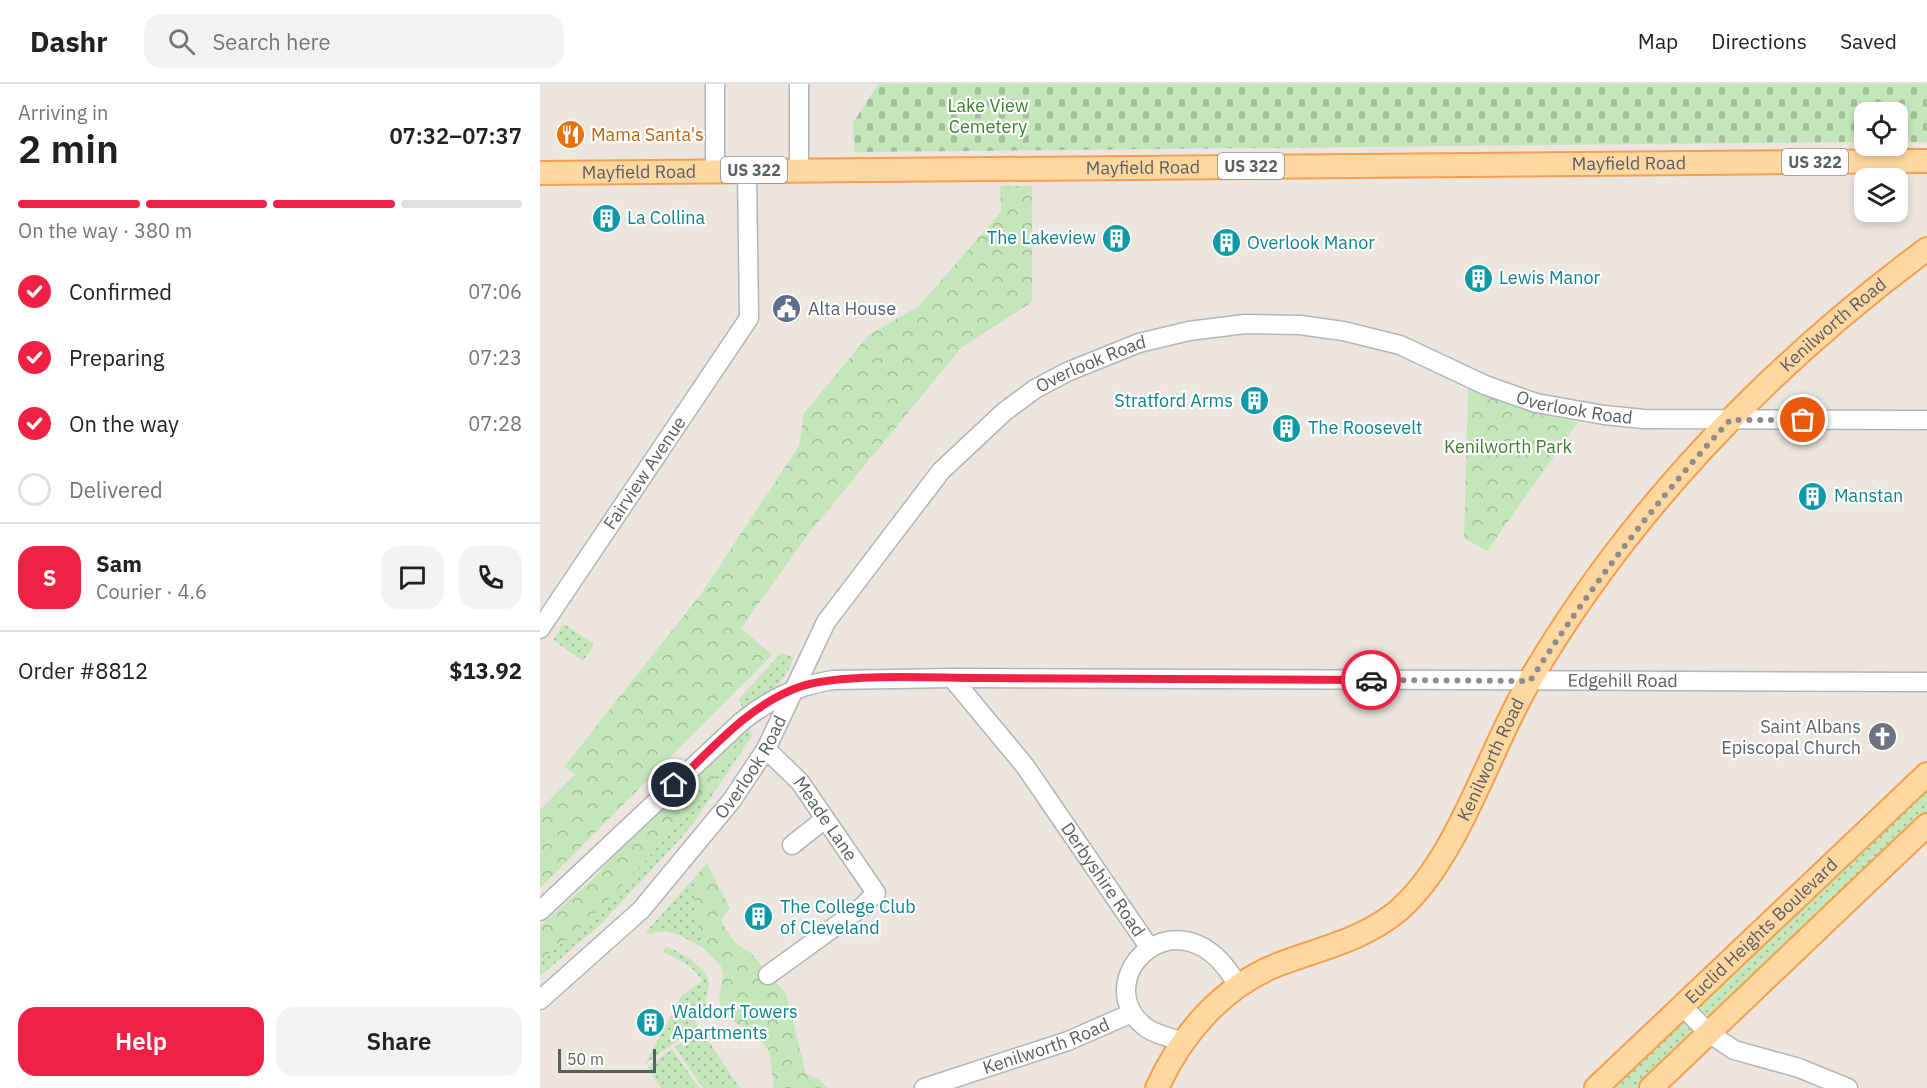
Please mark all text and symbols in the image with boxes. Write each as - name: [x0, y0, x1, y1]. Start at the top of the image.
- search box: [144, 14, 564, 68]
- text: Dashr: [30, 23, 108, 60]
- icon: search: [165, 25, 198, 58]
- text: Search here: [213, 27, 331, 56]
- text: Map: [1638, 27, 1678, 55]
- text: Directions: [1711, 27, 1807, 55]
- text: Saved: [1840, 27, 1897, 55]
- park label: Lake View Cemetery: [948, 94, 1029, 138]
- text: Arriving in: [18, 99, 108, 126]
- map controls: [1854, 102, 1908, 222]
- button: locate: [1854, 102, 1908, 156]
- restaurant icon: Mama Santa's: [554, 119, 586, 151]
- text: 07:32–07:37: [389, 121, 522, 150]
- text: 2 min: [18, 123, 119, 174]
- place label: Mama Santa's: [591, 123, 704, 146]
- road number: US 322: [1782, 149, 1848, 175]
- street label: Mayfield Road: [1572, 151, 1686, 175]
- road number: US 322: [1218, 153, 1284, 179]
- street label: Mayfield Road: [1086, 155, 1200, 179]
- road number: US 322: [721, 157, 787, 183]
- street label: Mayfield Road: [582, 160, 696, 184]
- button: layers: [1854, 168, 1908, 222]
- building icon: La Collina: [590, 202, 622, 234]
- place label: La Collina: [627, 206, 706, 229]
- text: On the way · 380 m: [18, 217, 192, 244]
- building icon: The Lakeview: [1101, 222, 1133, 254]
- place label: The Lakeview: [987, 226, 1096, 249]
- building icon: Overlook Manor: [1210, 227, 1242, 259]
- place label: Overlook Manor: [1247, 231, 1375, 254]
- building icon: Lewis Manor: [1462, 262, 1494, 294]
- place label: Lewis Manor: [1499, 266, 1600, 289]
- street label: Kenilworth Road: [1775, 272, 1891, 377]
- icon: check: [18, 275, 51, 308]
- text: Confirmed: [69, 277, 172, 306]
- text: 07:06: [468, 278, 522, 305]
- public building icon: Alta House: [771, 293, 803, 325]
- place label: Alta House: [808, 297, 896, 320]
- street label: Overlook Road: [1031, 330, 1148, 398]
- icon: check: [18, 341, 51, 374]
- text: Preparing: [69, 343, 164, 372]
- text: 07:23: [468, 344, 522, 371]
- building icon: Stratford Arms: [1238, 385, 1270, 417]
- street label: Overlook Road: [1513, 385, 1634, 429]
- place label: Stratford Arms: [1114, 389, 1233, 412]
- pin: [1777, 394, 1828, 445]
- icon: bag: [1786, 403, 1819, 436]
- icon: check: [18, 407, 51, 440]
- text: On the way: [69, 409, 179, 438]
- text: 07:28: [468, 410, 522, 437]
- street label: Fairview Avenue: [598, 412, 691, 534]
- building icon: The Roosevelt: [1271, 412, 1303, 444]
- place label: The Roosevelt: [1308, 416, 1422, 439]
- park label: Kenilworth Park: [1444, 435, 1573, 458]
- text: Delivered: [69, 475, 163, 504]
- building icon: Manstan: [1797, 480, 1829, 512]
- place label: Manstan: [1834, 484, 1903, 507]
- button: chat: [381, 546, 444, 609]
- button: phone: [459, 546, 522, 609]
- text: Sam: [96, 549, 142, 578]
- text: S: [43, 563, 56, 592]
- text: Courier · 4.6: [96, 578, 207, 605]
- courier: [1341, 650, 1401, 710]
- text: Order #8812: [18, 656, 148, 685]
- text: $13.92: [449, 656, 522, 685]
- icon: car: [1355, 664, 1388, 697]
- street label: Edgehill Road: [1568, 669, 1678, 692]
- street label: Kenilworth Road: [1452, 694, 1529, 825]
- street label: Overlook Road: [709, 712, 791, 823]
- place label: Saint Albans Episcopal Church: [1721, 715, 1861, 759]
- church icon: Saint Albans Episcopal Church: [1866, 721, 1898, 753]
- pin: [648, 759, 699, 810]
- icon: home: [657, 768, 690, 801]
- street label: Meade Lane: [789, 772, 863, 865]
- street label: Derbyshire Road: [1056, 818, 1150, 941]
- street label: Euclid Heights Boulevard: [1680, 853, 1842, 1009]
- place label: The College Club of Cleveland: [780, 895, 916, 939]
- building icon: The College Club of Cleveland: [743, 901, 775, 933]
- place label: Waldorf Towers Apartments: [672, 1000, 798, 1044]
- building icon: Waldorf Towers Apartments: [635, 1006, 667, 1038]
- button: Help: [18, 1007, 264, 1076]
- button: Share: [276, 1007, 522, 1076]
- street label: Kenilworth Road: [980, 1012, 1113, 1079]
- scale bar: [558, 1046, 656, 1074]
- text: 50 m: [567, 1049, 604, 1069]

